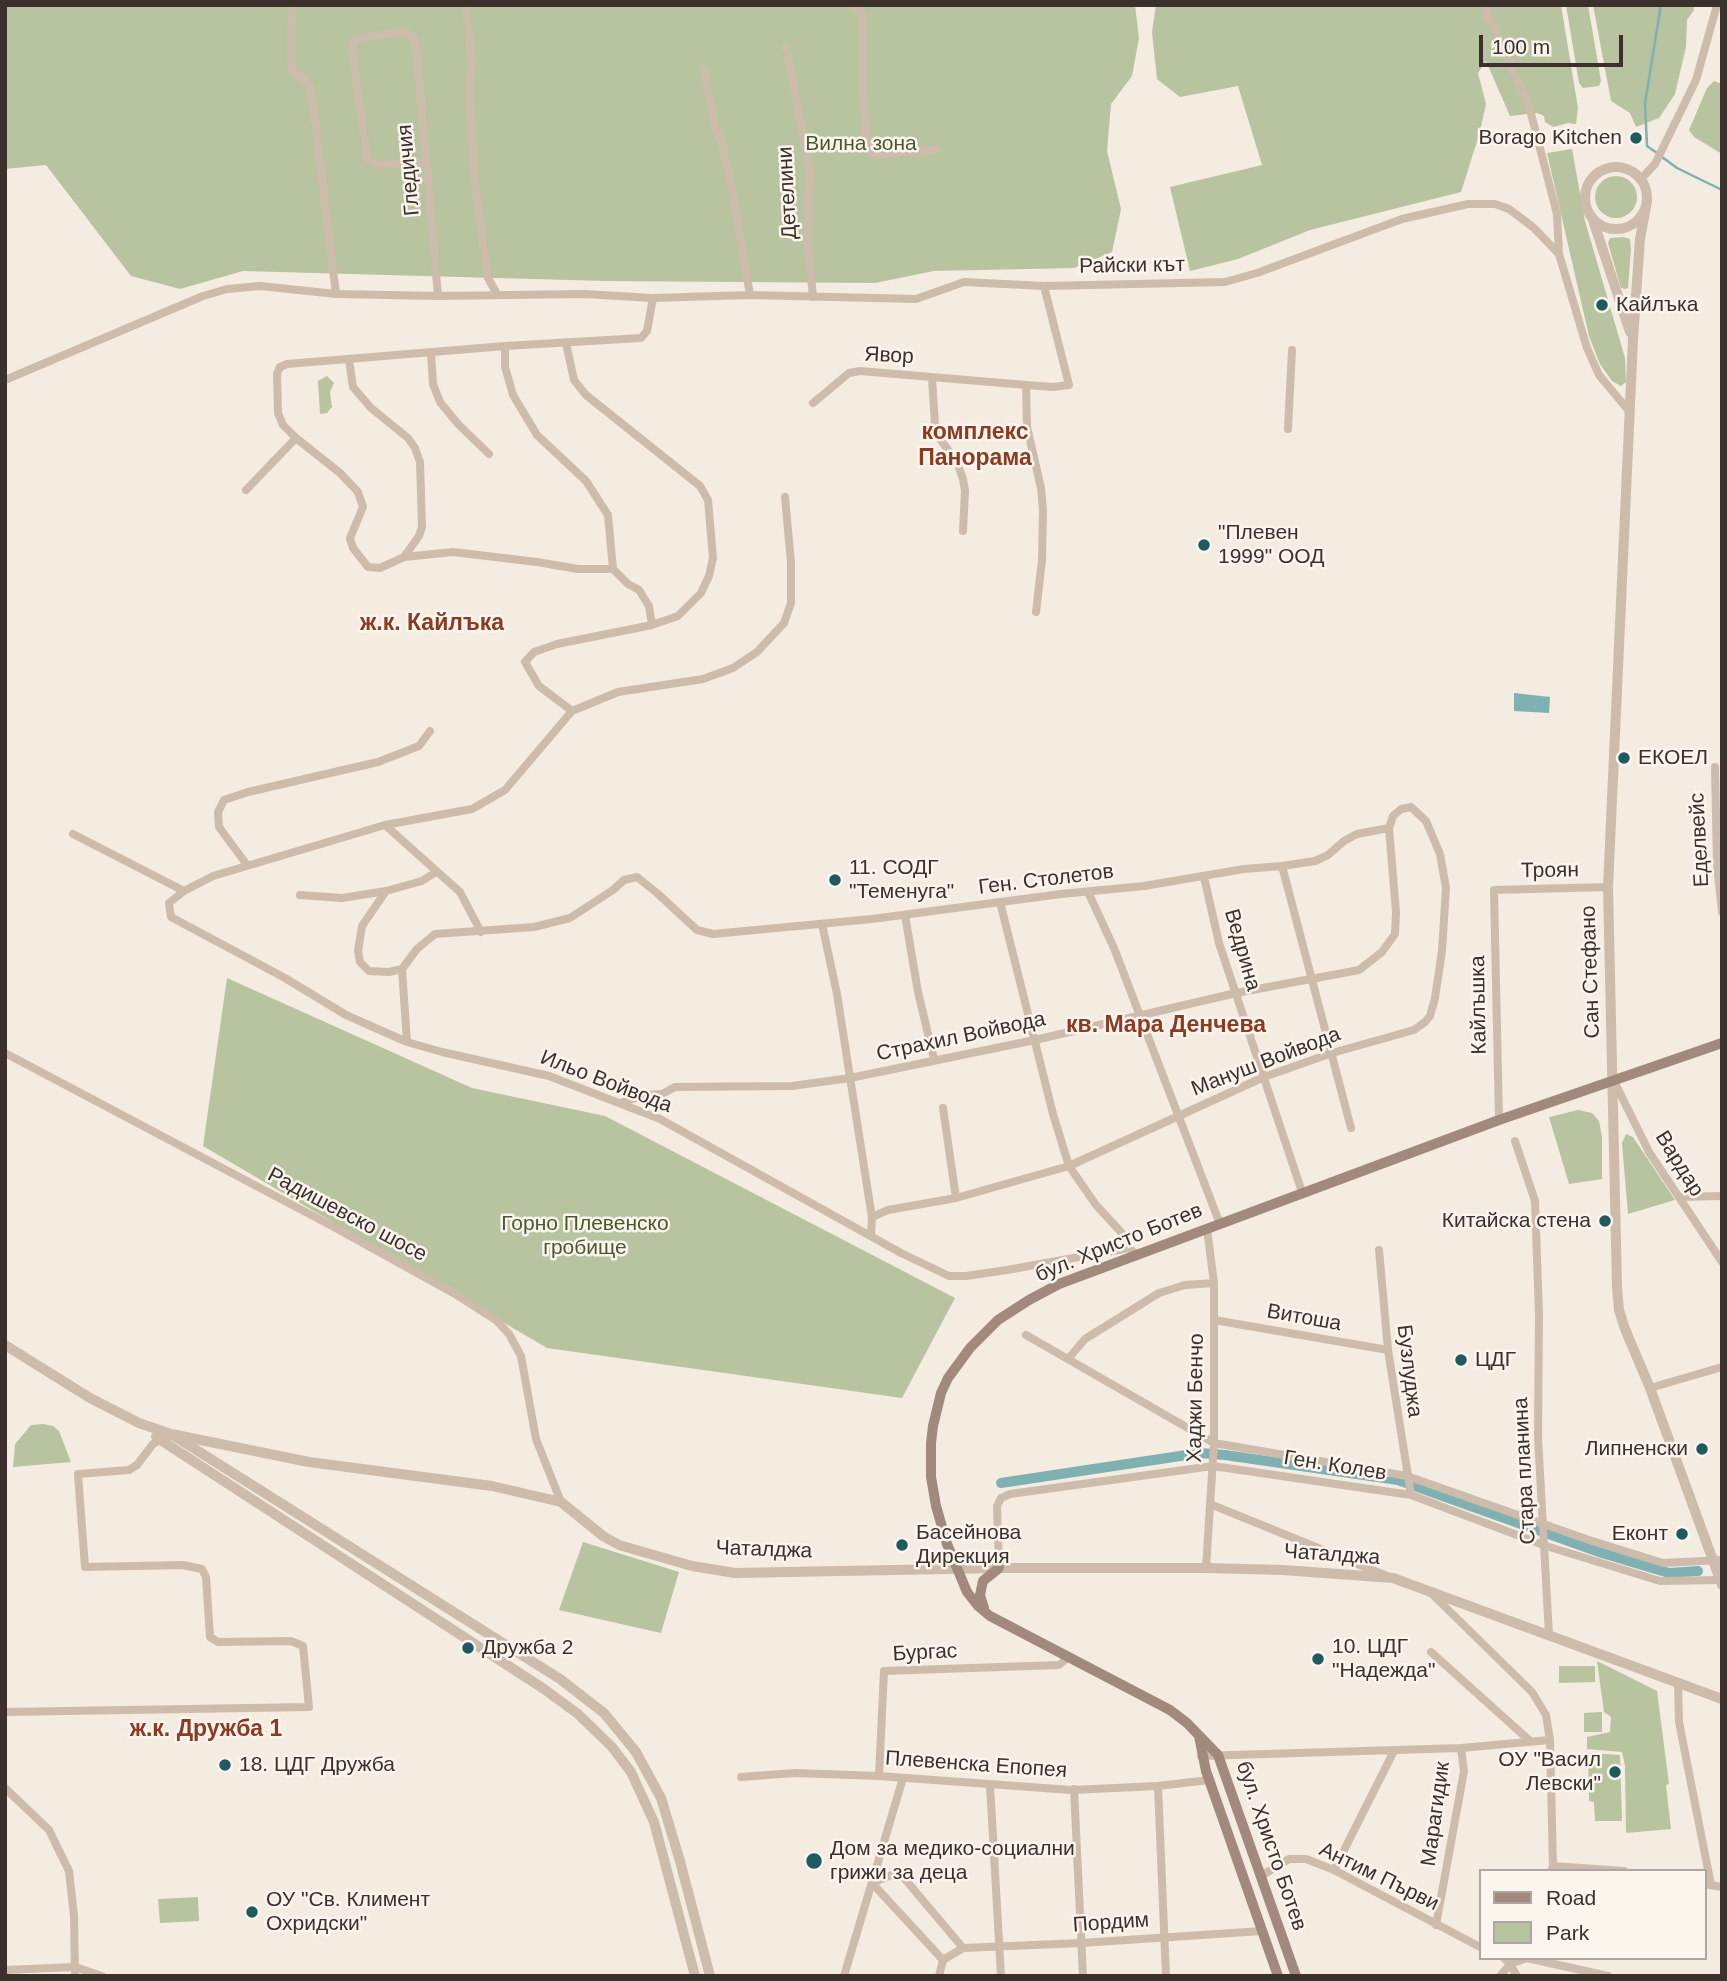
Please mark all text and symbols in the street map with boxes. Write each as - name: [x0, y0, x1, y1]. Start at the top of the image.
- scale bar: [1482, 21, 1626, 65]
- text: 100 m: [1492, 35, 1550, 58]
- street label: Гледичия: [392, 123, 426, 217]
- place label: Borago Kitchen: [1478, 125, 1622, 151]
- marker: Borago Kitchen: [1628, 130, 1644, 146]
- park label: Вилна зона: [805, 131, 917, 157]
- street label: Детелини: [773, 146, 803, 240]
- street label: Райски кът: [1079, 252, 1185, 280]
- place label: Кайлъка: [1616, 292, 1698, 318]
- marker: Кайлъка: [1594, 297, 1610, 313]
- street label: Явор: [864, 342, 914, 370]
- district label: комплекс Панорама: [918, 419, 1032, 473]
- place label: "Плевен 1999" ООД: [1218, 520, 1324, 570]
- marker: "Плевен 1999" ООД: [1196, 537, 1212, 553]
- district label: ж.к. Кайлъка: [360, 610, 504, 638]
- place label: ЕКОЕЛ: [1638, 745, 1708, 771]
- marker: ЕКОЕЛ: [1616, 750, 1632, 766]
- street label: Еделвейс: [1685, 792, 1715, 888]
- place label: 11. СОДГ "Теменуга": [849, 855, 954, 905]
- street label: Троян: [1521, 858, 1579, 884]
- street label: Ген. Столетов: [977, 859, 1115, 901]
- marker: 11. СОДГ "Теменуга": [827, 872, 843, 888]
- street label: Сан Стефано: [1576, 905, 1606, 1039]
- street label: Ведрина: [1218, 906, 1266, 994]
- street label: Кайлъшка: [1466, 955, 1492, 1055]
- street label: Страхил Войвода: [874, 1007, 1048, 1067]
- district label: кв. Мара Денчева: [1066, 1012, 1266, 1040]
- street label: Мануш Войвода: [1188, 1022, 1344, 1102]
- street label: Ильо Войвода: [536, 1045, 676, 1119]
- street label: Вардар: [1649, 1127, 1709, 1201]
- street label: Радишевско шосе: [263, 1162, 431, 1268]
- street label: бул. Христо Ботев: [1032, 1198, 1206, 1288]
- place label: Китайска стена: [1442, 1208, 1591, 1234]
- park label: Горно Плевенско гробище: [501, 1211, 669, 1261]
- marker: Китайска стена: [1597, 1213, 1613, 1229]
- street label: Витоша: [1265, 1299, 1343, 1337]
- street label: Бузлуджа: [1391, 1323, 1427, 1419]
- street label: Хаджи Бенчо: [1182, 1333, 1210, 1463]
- place label: ЦДГ: [1475, 1347, 1516, 1373]
- marker: ЦДГ: [1453, 1352, 1469, 1368]
- street label: Стара планина: [1509, 1397, 1541, 1545]
- place label: Липненски: [1585, 1436, 1688, 1462]
- marker: Липненски: [1694, 1441, 1710, 1457]
- street label: Ген. Колев: [1282, 1445, 1388, 1487]
- place label: Басейнова Дирекция: [916, 1520, 1021, 1570]
- place label: Еконт: [1612, 1521, 1668, 1547]
- marker: Еконт: [1674, 1526, 1690, 1542]
- street label: Чаталджа: [715, 1536, 813, 1564]
- marker: Басейнова Дирекция: [894, 1537, 910, 1553]
- street label: Чаталджа: [1283, 1539, 1381, 1571]
- place label: 10. ЦДГ "Надежда": [1332, 1634, 1435, 1684]
- place label: Дружба 2: [482, 1635, 573, 1661]
- street label: Бургас: [892, 1639, 958, 1667]
- marker: Дружба 2: [460, 1640, 476, 1656]
- marker: 10. ЦДГ "Надежда": [1310, 1651, 1326, 1667]
- district label: ж.к. Дружба 1: [130, 1716, 282, 1744]
- street label: Плевенска Епопея: [884, 1746, 1068, 1784]
- place label: ОУ "Васил Левски": [1498, 1747, 1601, 1797]
- place label: 18. ЦДГ Дружба: [239, 1752, 395, 1778]
- marker: 18. ЦДГ Дружба: [217, 1757, 233, 1773]
- street label: бул. Христо Ботев: [1230, 1758, 1312, 1934]
- street label: Марагидик: [1416, 1760, 1456, 1868]
- marker: ОУ "Васил Левски": [1607, 1764, 1623, 1780]
- place label: Дом за медико-социални грижи за деца: [830, 1836, 1075, 1886]
- street label: Антим Първи: [1315, 1837, 1443, 1917]
- marker: Дом за медико-социални грижи за деца: [804, 1851, 824, 1871]
- legend: [1478, 1869, 1706, 1960]
- text: Road: [1546, 1886, 1596, 1909]
- place label: ОУ "Св. Климент Охридски": [266, 1887, 430, 1937]
- marker: ОУ "Св. Климент Охридски": [244, 1904, 260, 1920]
- street label: Пордим: [1072, 1908, 1150, 1938]
- text: Park: [1546, 1921, 1589, 1944]

